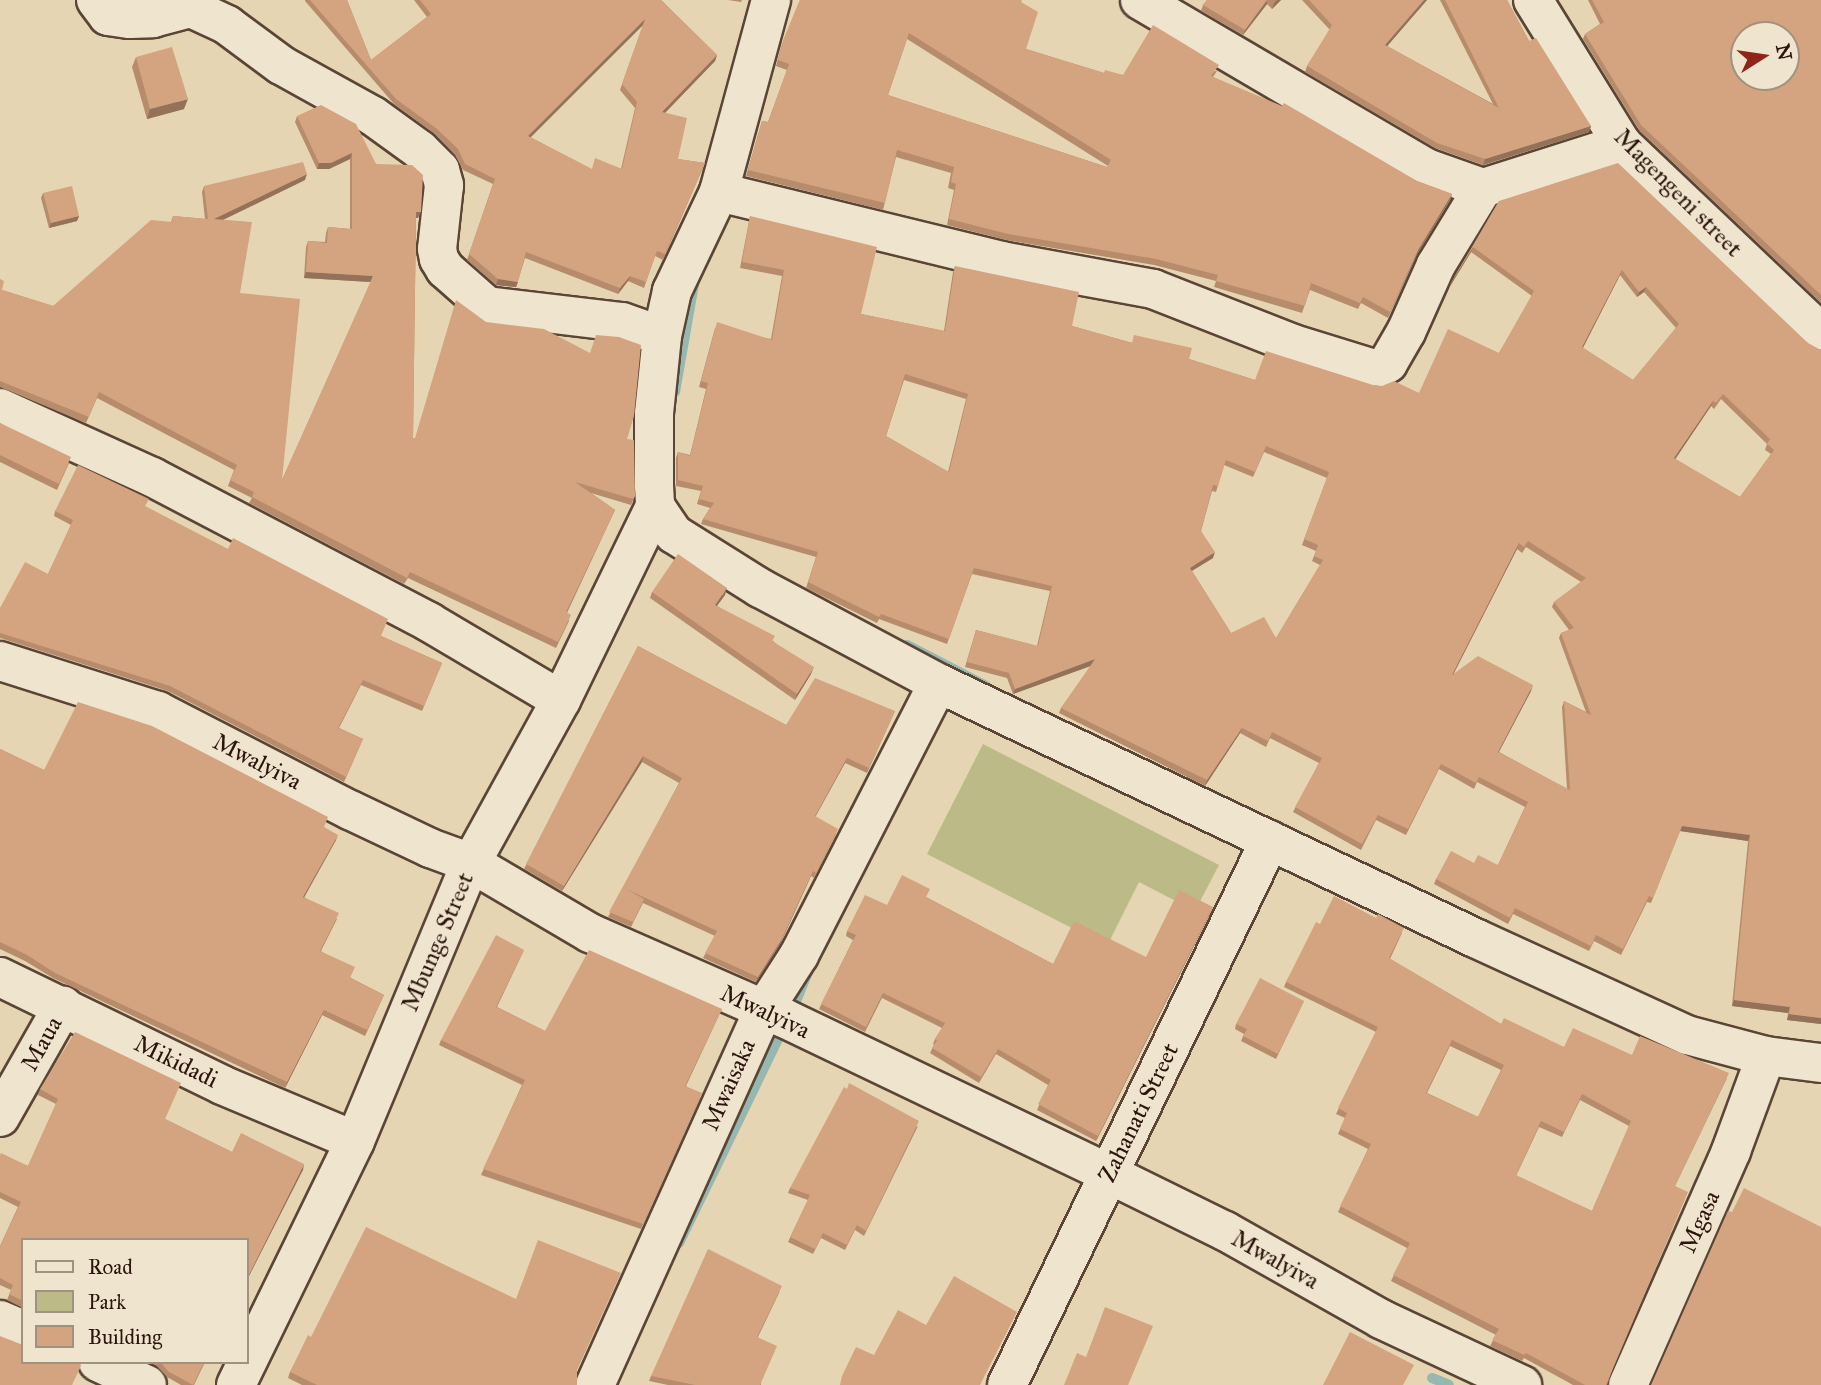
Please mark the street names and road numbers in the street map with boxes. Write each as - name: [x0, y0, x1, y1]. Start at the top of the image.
- street label: Magengeni street: [1608, 123, 1748, 263]
- street label: Mwalyiva: [208, 728, 306, 796]
- street label: Mbunge Street: [396, 868, 480, 1016]
- street label: Mwalyiva: [716, 979, 814, 1045]
- street label: Maua: [15, 1012, 69, 1076]
- street label: Mikidadi: [129, 1029, 223, 1095]
- street label: Mwaisaka: [696, 1035, 762, 1135]
- street label: Zahanati Street: [1093, 1039, 1185, 1187]
- street label: Mgasa: [1674, 1186, 1726, 1258]
- street label: Mwalyiva: [1226, 1224, 1324, 1296]

